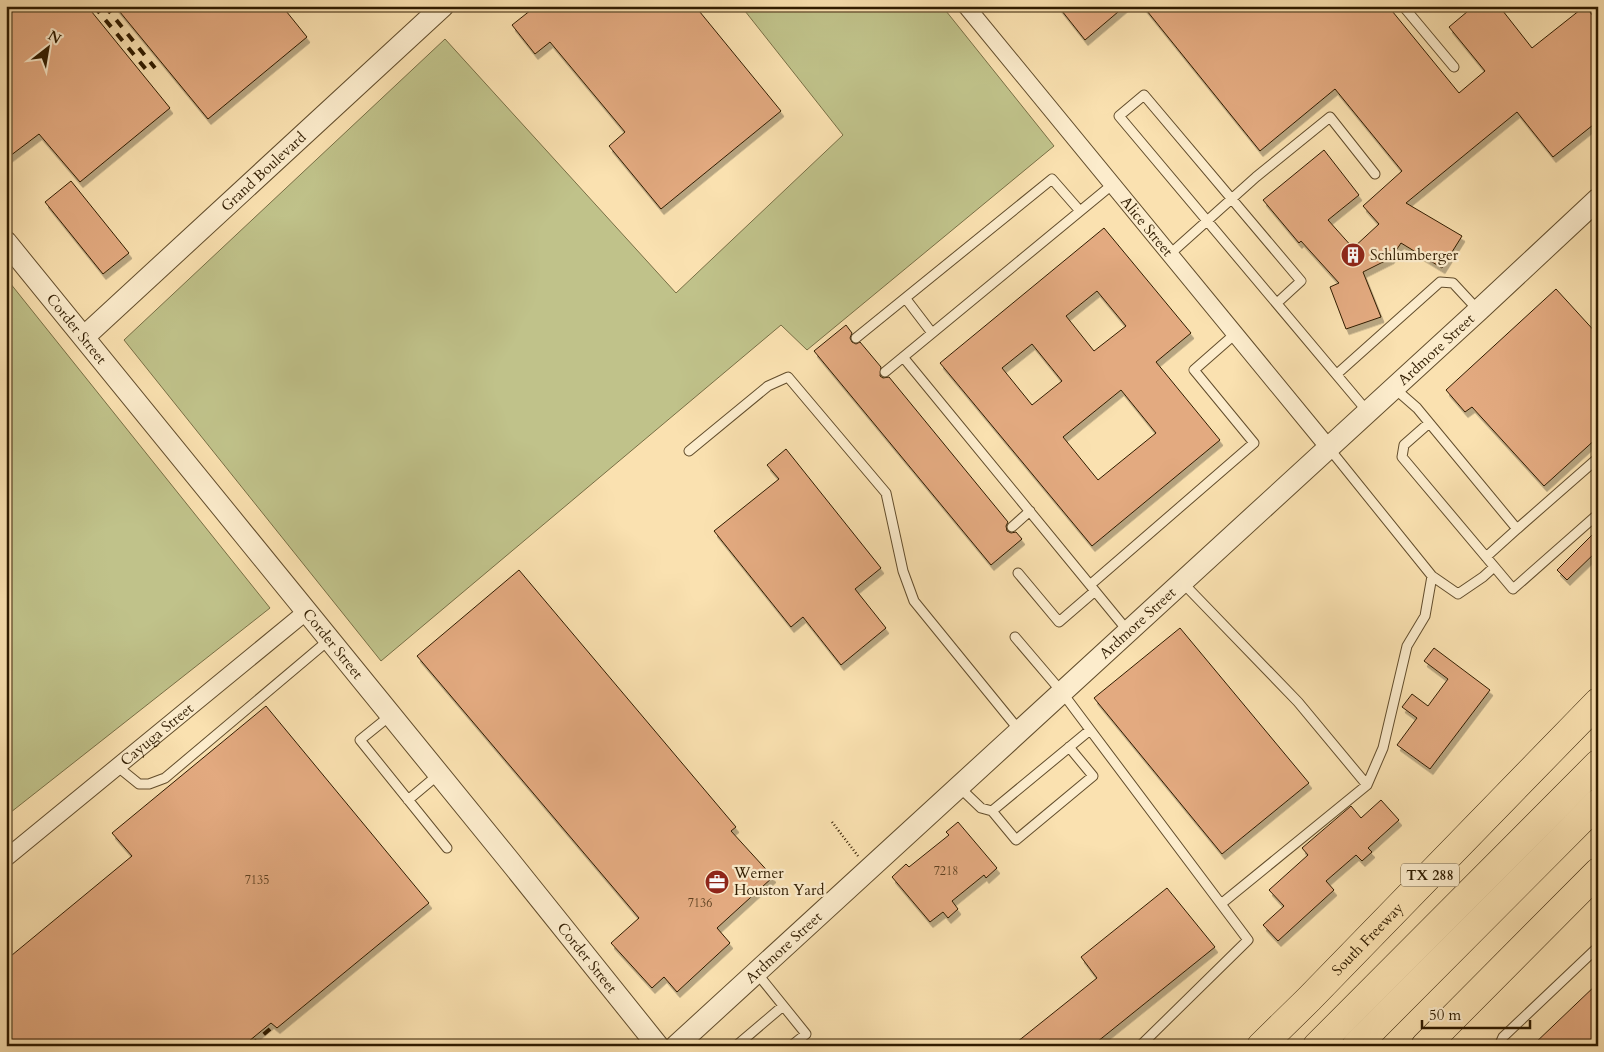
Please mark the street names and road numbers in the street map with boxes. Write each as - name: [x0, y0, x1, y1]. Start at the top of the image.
- street label: Grand Boulevard: [216, 127, 310, 216]
- street label: Alice Street: [1116, 192, 1178, 261]
- street label: Corder Street: [42, 289, 112, 369]
- street label: Ardmore Street: [1393, 309, 1479, 390]
- street label: Ardmore Street: [1095, 583, 1180, 663]
- street label: Corder Street: [298, 604, 368, 683]
- street label: Cayuga Street: [116, 698, 198, 770]
- road number: TX 288: [1401, 864, 1459, 886]
- street label: South Freeway: [1327, 898, 1408, 980]
- street label: Ardmore Street: [741, 907, 826, 988]
- street label: Corder Street: [553, 918, 622, 998]

